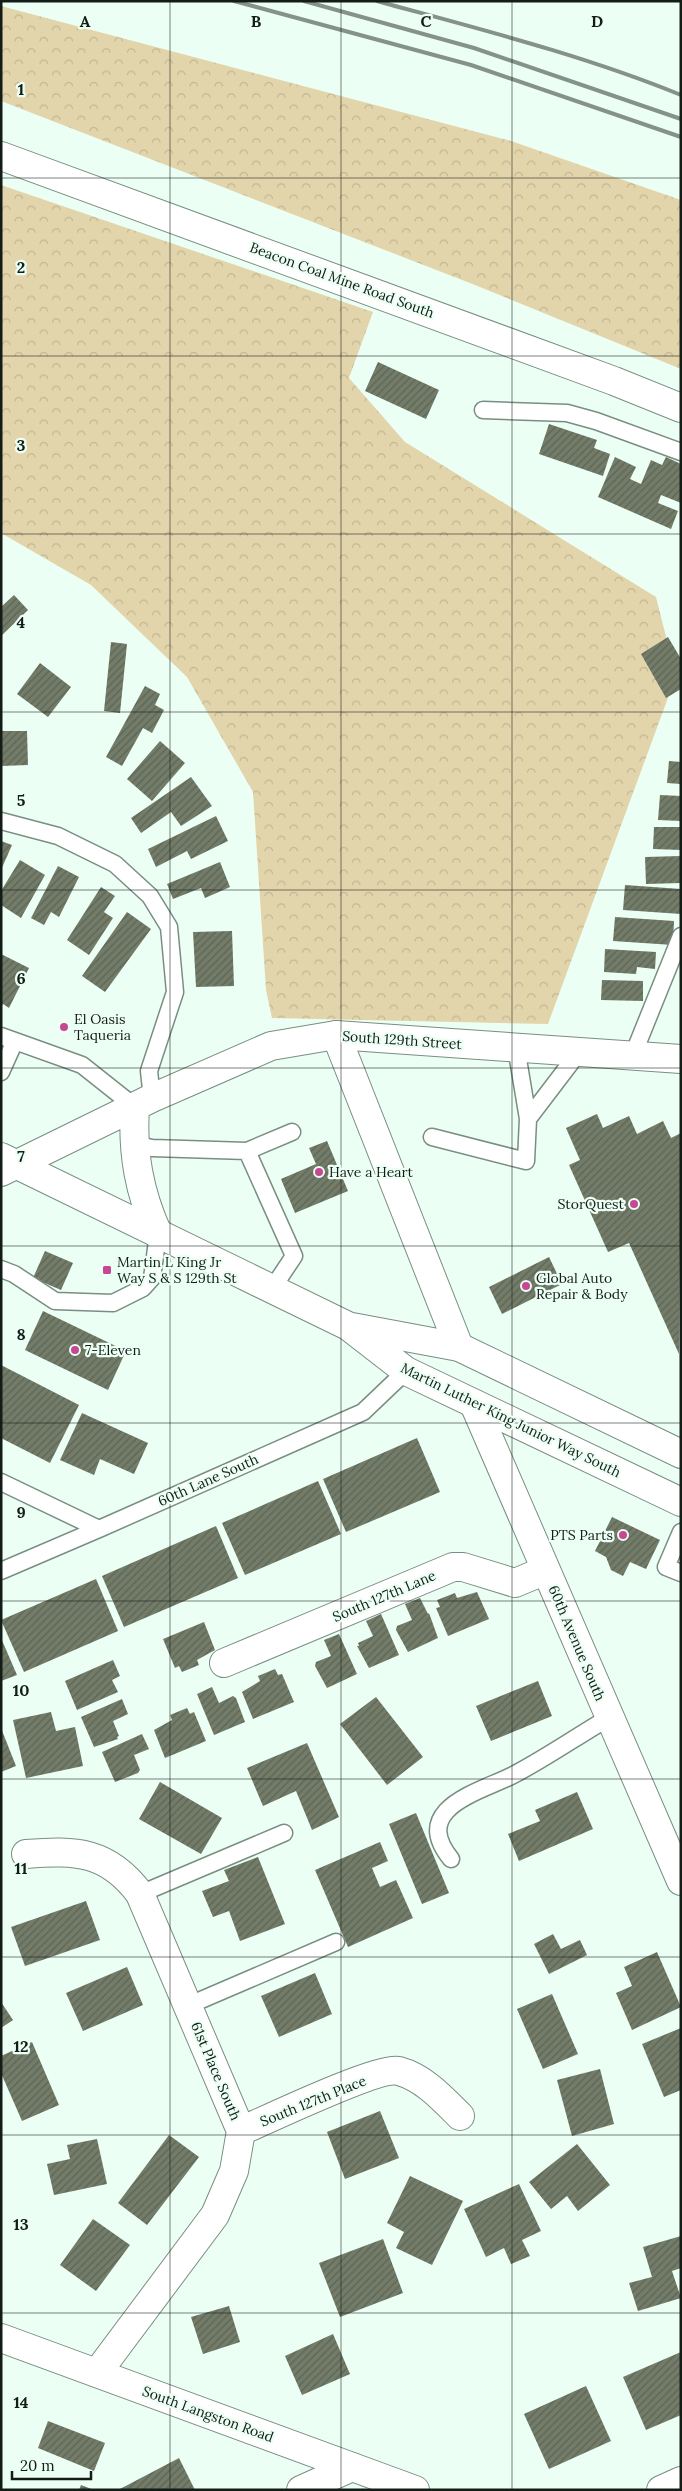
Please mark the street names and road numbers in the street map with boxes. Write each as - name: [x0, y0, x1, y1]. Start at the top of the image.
- street label: Beacon Coal Mine Road South: [247, 238, 437, 322]
- street label: South 129th Street: [342, 1027, 463, 1053]
- street label: Martin Luther King Junior Way South: [398, 1359, 624, 1481]
- street label: 60th Lane South: [155, 1450, 261, 1510]
- street label: South 127th Lane: [330, 1566, 439, 1626]
- street label: 60th Avenue South: [545, 1583, 609, 1703]
- street label: 61st Place South: [187, 2019, 245, 2123]
- street label: South 127th Place: [257, 2071, 369, 2130]
- street label: South Langston Road: [140, 2382, 276, 2446]

